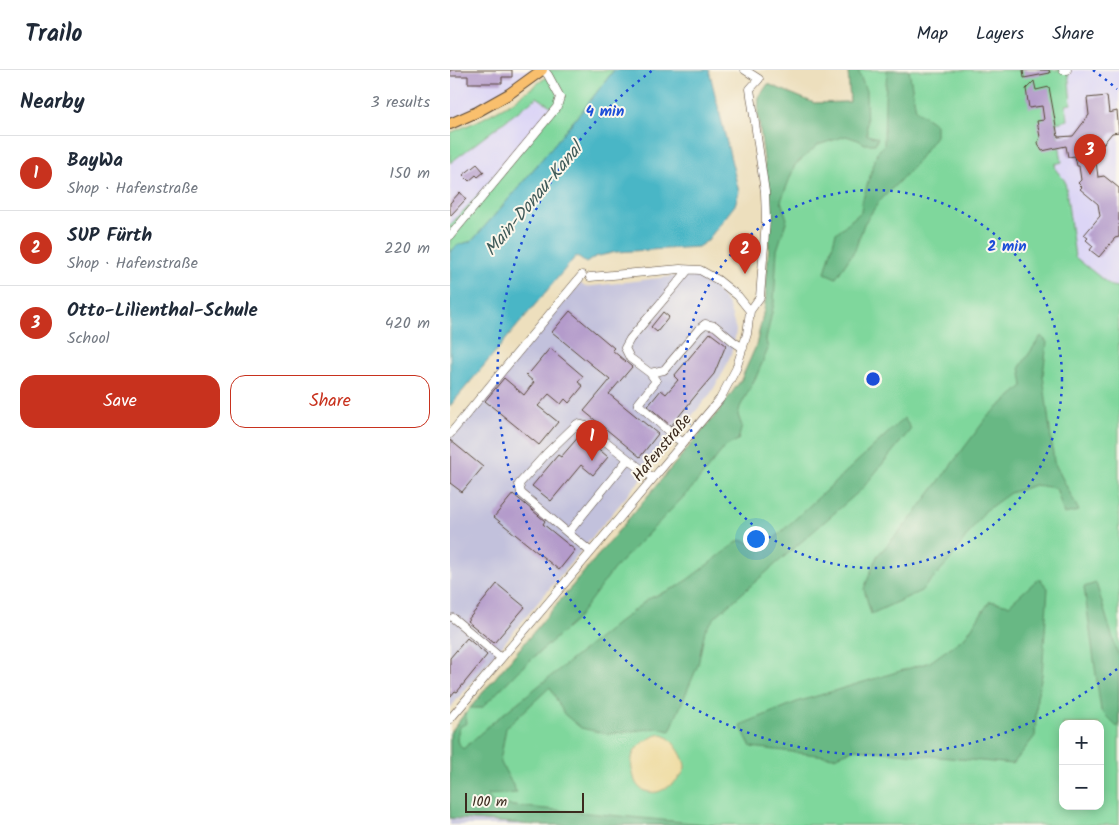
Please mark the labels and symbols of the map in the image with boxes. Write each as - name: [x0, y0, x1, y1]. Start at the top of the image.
- text: 4 min: [586, 100, 624, 124]
- water label: Main-Donau-Kanal: [478, 134, 593, 263]
- pin: 3: [1074, 134, 1106, 175]
- pin: 2: [729, 233, 761, 274]
- text: 2 min: [987, 235, 1027, 259]
- centre of rings: [864, 370, 882, 388]
- street label: Hafenstraße: [626, 408, 698, 488]
- pin: 1: [576, 420, 608, 461]
- your location: [743, 526, 769, 552]
- scale bar: [465, 790, 584, 813]

